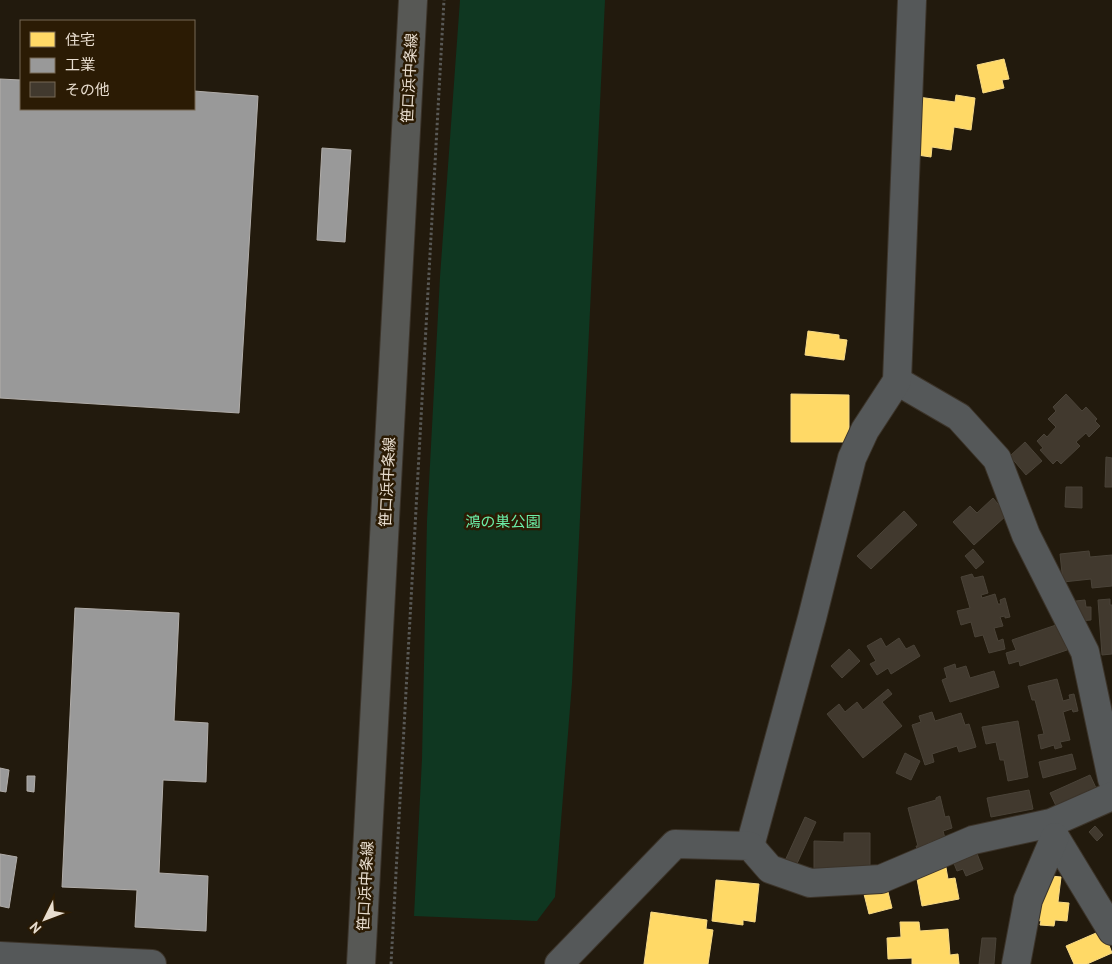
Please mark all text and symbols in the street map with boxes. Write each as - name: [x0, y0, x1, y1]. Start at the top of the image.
- legend: [20, 20, 195, 110]
- text: 住宅: [65, 30, 95, 49]
- street label: 笹口浜中条線: [397, 33, 421, 123]
- text: 工業: [65, 55, 95, 74]
- text: その他: [65, 80, 110, 99]
- street label: 笹口浜中条線: [375, 437, 399, 527]
- park label: 鴻の巣公園: [465, 512, 541, 531]
- street label: 笹口浜中条線: [353, 841, 377, 931]
- north arrow: [20, 894, 70, 944]
- text: N: [26, 918, 45, 937]

